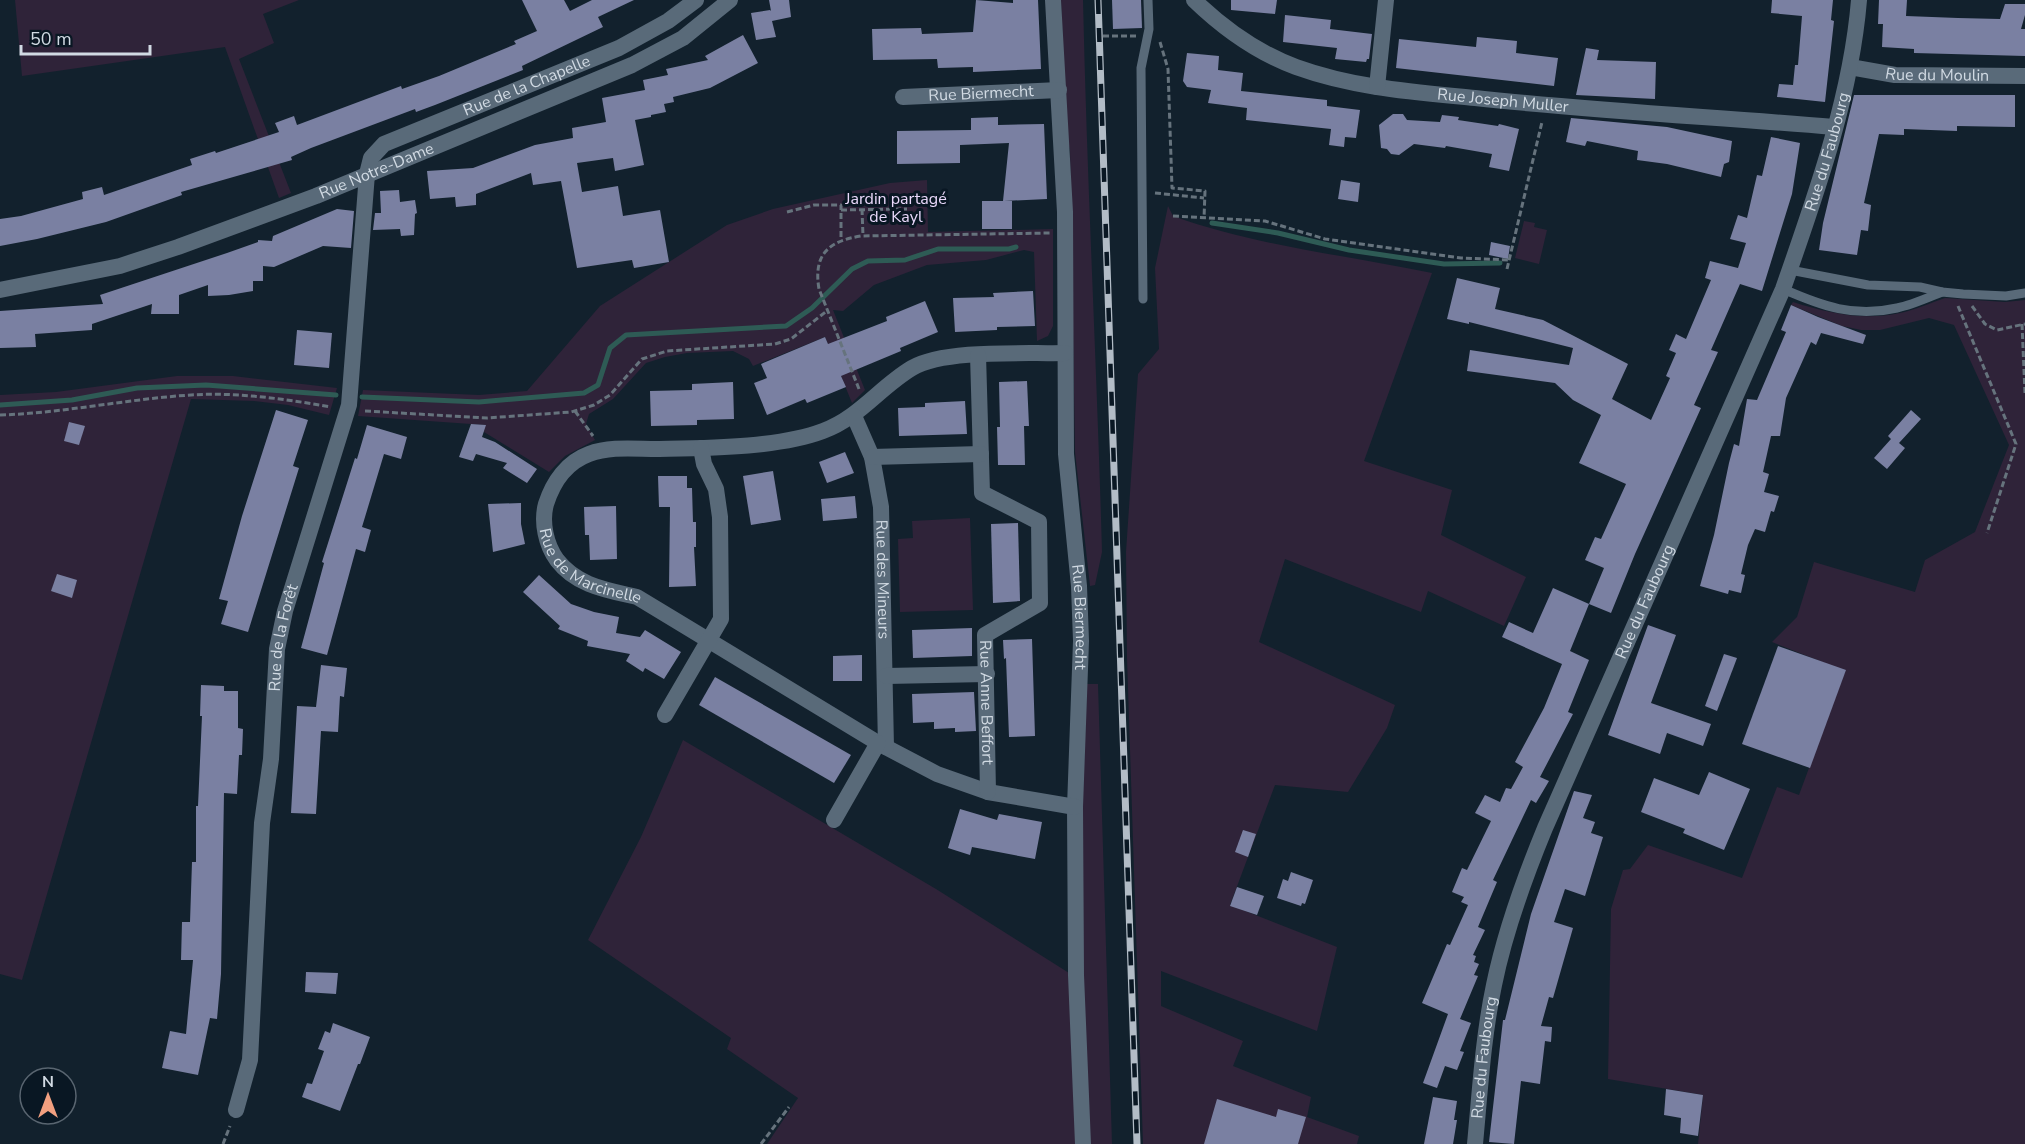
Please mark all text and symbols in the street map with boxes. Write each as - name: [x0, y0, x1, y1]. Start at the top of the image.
- scale bar: [21, 18, 150, 56]
- text: 50 m: [30, 27, 72, 51]
- street label: Rue de la Chapelle: [460, 50, 594, 122]
- street label: Rue du Moulin: [1884, 62, 1989, 87]
- street label: Rue Biermecht: [928, 80, 1034, 107]
- street label: Rue Joseph Muller: [1436, 83, 1569, 118]
- street label: Rue du Faubourg: [1800, 90, 1855, 214]
- street label: Rue Notre-Dame: [316, 137, 437, 205]
- park label: Jardin partagé de Kayl: [844, 188, 947, 228]
- street label: Rue des Mineurs: [870, 519, 895, 639]
- street label: Rue de Marcinelle: [534, 526, 646, 609]
- street label: Rue du Faubourg: [1610, 541, 1680, 662]
- street label: Rue Biermecht: [1066, 563, 1092, 670]
- street label: Rue de la Forêt: [264, 581, 304, 692]
- street label: Rue Anne Beffort: [974, 640, 998, 765]
- street label: Rue du Faubourg: [1466, 995, 1503, 1120]
- north arrow: [18, 1066, 78, 1126]
- text: N: [42, 1071, 54, 1093]

